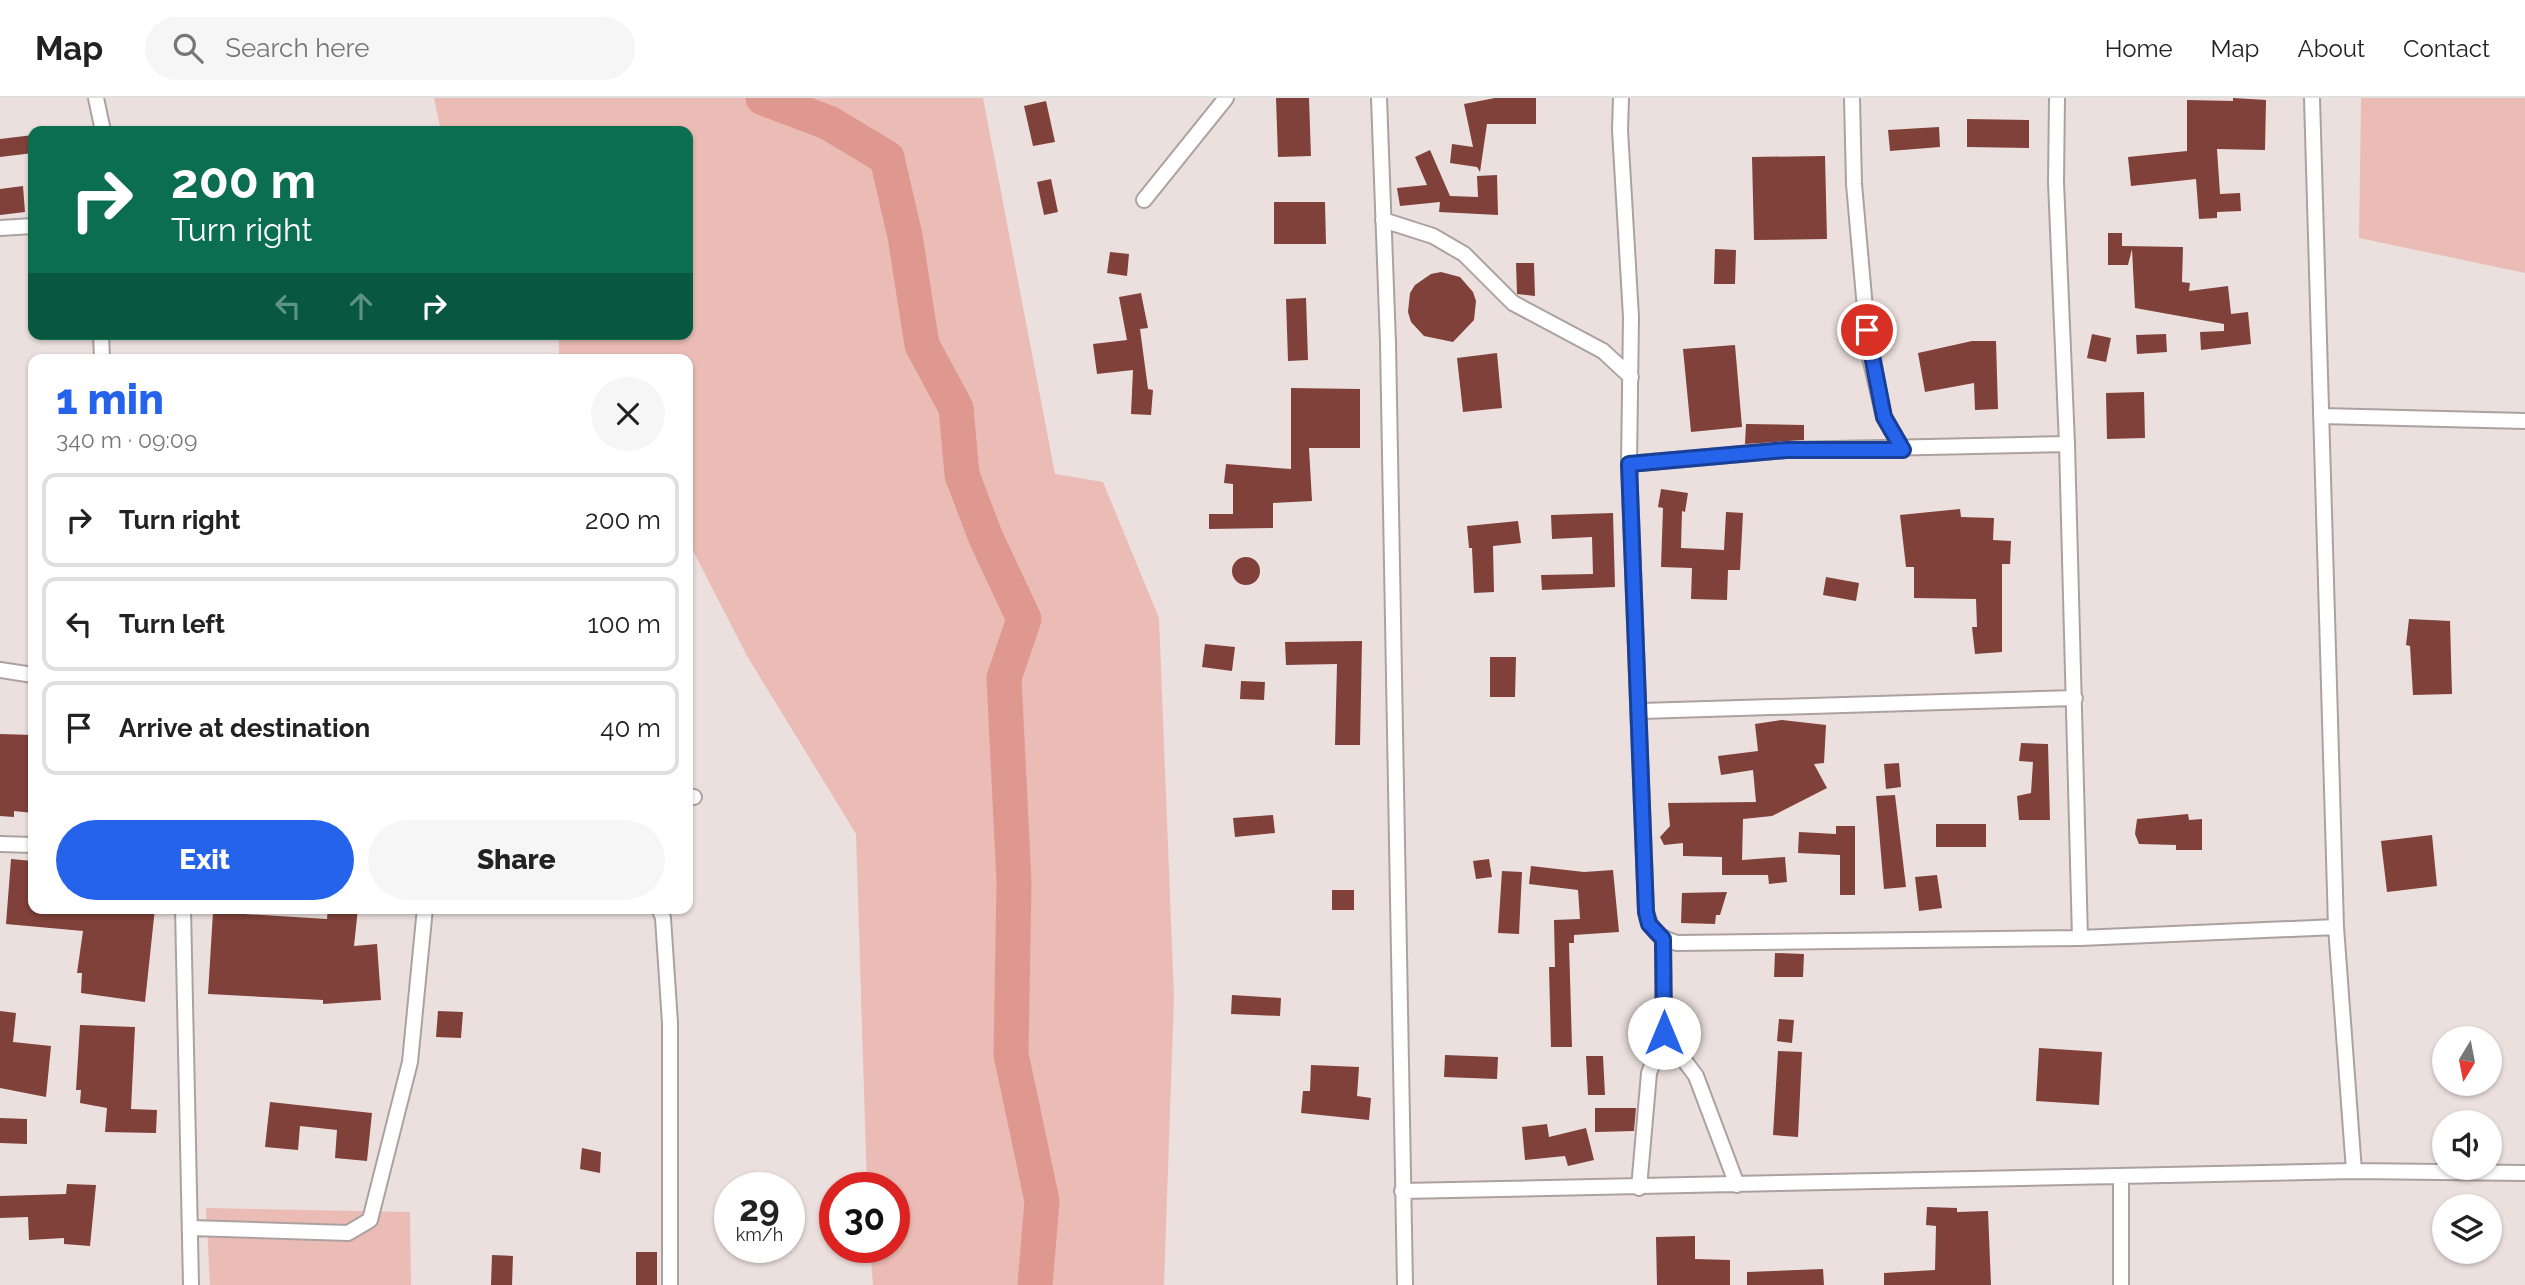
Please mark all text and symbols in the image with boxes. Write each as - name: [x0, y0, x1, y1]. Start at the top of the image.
- search box: [145, 17, 635, 80]
- text: Map: [35, 29, 103, 68]
- icon: search: [169, 29, 207, 67]
- text: Search here: [225, 33, 370, 63]
- text: Home: [2105, 34, 2173, 63]
- text: Map: [2211, 34, 2259, 63]
- text: About: [2297, 34, 2365, 63]
- text: Contact: [2403, 34, 2490, 63]
- text: 200 m: [171, 152, 316, 209]
- icon: right: [56, 154, 147, 245]
- text: Turn right: [171, 211, 312, 248]
- icon: left: [269, 287, 307, 325]
- icon: ahead: [342, 287, 380, 325]
- icon: right: [415, 287, 453, 325]
- pin: [1837, 300, 1897, 360]
- icon: arrive: [1848, 311, 1886, 349]
- text: 1 min: [56, 375, 164, 424]
- button: close: [591, 377, 665, 451]
- text: 340 m · 09:09: [56, 426, 197, 453]
- icon: right: [60, 501, 98, 539]
- text: Turn right: [119, 505, 240, 535]
- text: 200 m: [585, 505, 661, 535]
- icon: left: [60, 605, 98, 643]
- text: Turn left: [119, 609, 225, 639]
- text: 100 m: [588, 609, 661, 639]
- icon: arrive: [60, 709, 98, 747]
- text: Arrive at destination: [119, 713, 370, 743]
- text: 40 m: [600, 713, 661, 743]
- button: Exit: [56, 820, 354, 900]
- button: Share: [368, 820, 665, 900]
- position arrow: [1627, 996, 1701, 1070]
- north arrow: [2432, 1026, 2502, 1096]
- map controls: [2432, 1026, 2502, 1264]
- button: sound: [2432, 1110, 2502, 1180]
- speed limit sign: 30: [819, 1172, 910, 1263]
- text: 29: [739, 1188, 780, 1229]
- button: layers: [2432, 1194, 2502, 1264]
- text: km/h: [736, 1224, 783, 1245]

